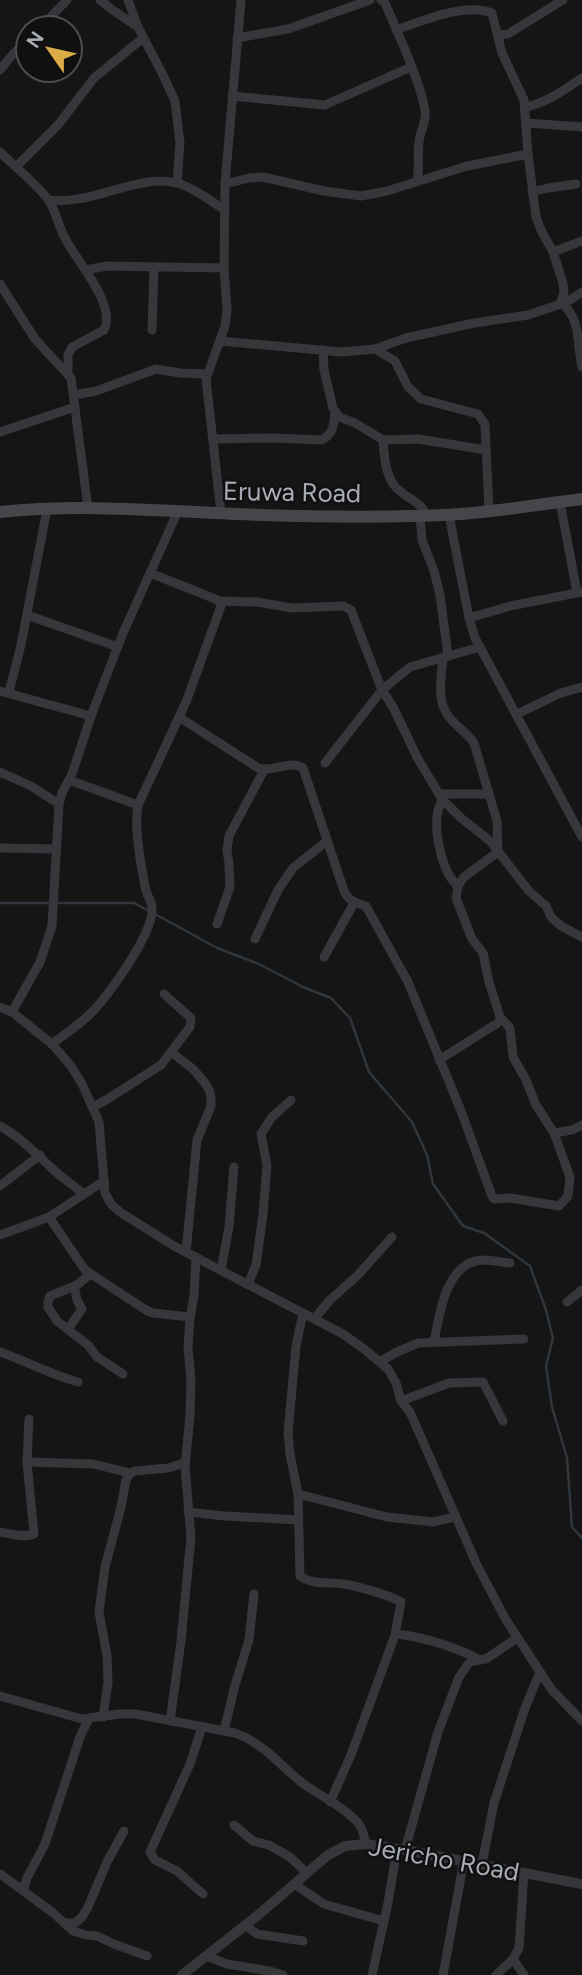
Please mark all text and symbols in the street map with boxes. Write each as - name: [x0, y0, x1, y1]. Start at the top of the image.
- north arrow: [14, 14, 84, 84]
- text: N: [22, 27, 49, 52]
- street label: Eruwa Road: [223, 475, 361, 509]
- street label: Jericho Road: [366, 1830, 522, 1888]

